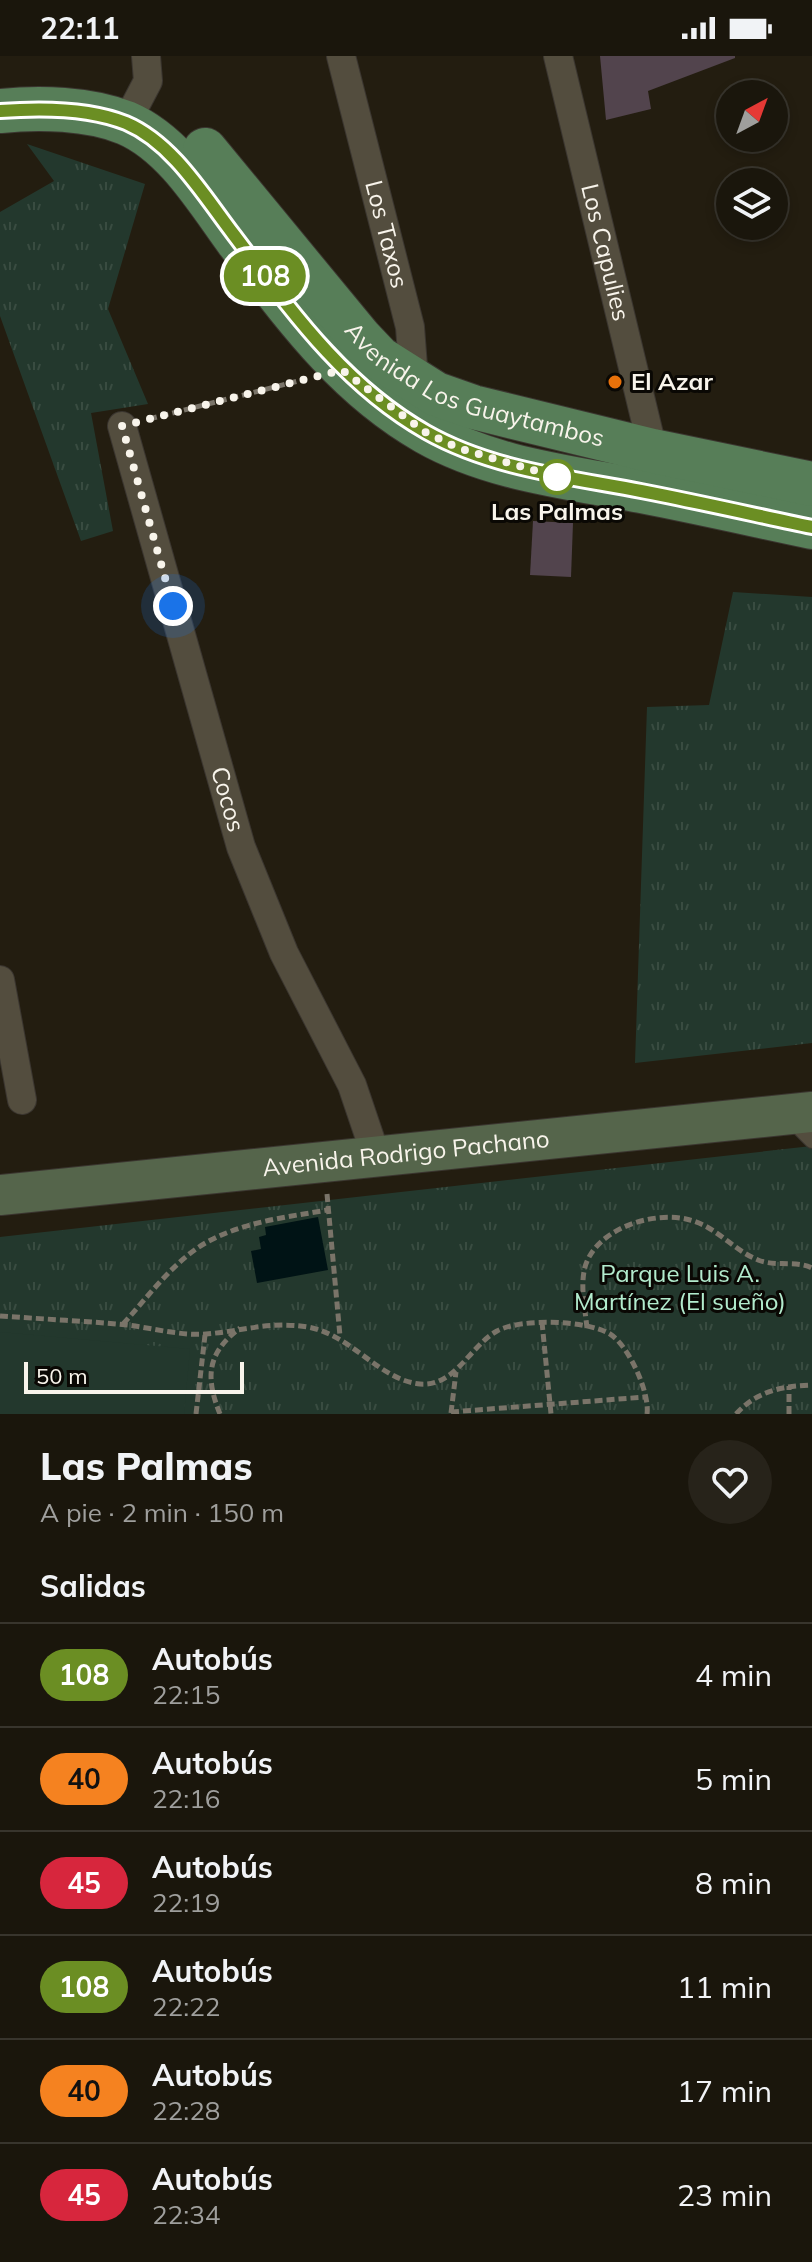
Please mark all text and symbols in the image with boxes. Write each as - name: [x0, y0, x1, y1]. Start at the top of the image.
- text: 22:11: [40, 9, 119, 47]
- north arrow: [716, 80, 788, 152]
- map controls: [716, 80, 788, 240]
- button: layers: [716, 168, 788, 240]
- street label: Los Taxos: [359, 177, 415, 291]
- street label: Los Capulies: [575, 181, 637, 324]
- line badge: 108: [219, 250, 311, 302]
- text: 108: [240, 258, 290, 293]
- street label: Avenida Los Guaytambos: [339, 315, 608, 453]
- place label: El Azar: [631, 366, 713, 396]
- marker: El Azar: [606, 373, 624, 391]
- marker: Las Palmas: [540, 460, 574, 494]
- place label: Las Palmas: [491, 496, 623, 526]
- your location: [153, 586, 193, 626]
- street label: Cocos: [205, 763, 252, 835]
- street label: Avenida Rodrigo Pachano: [261, 1123, 551, 1182]
- park label: Parque Luis A. Martínez (El sueño): [574, 1258, 786, 1316]
- scale bar: [24, 1358, 244, 1394]
- text: 50 m: [36, 1362, 87, 1390]
- button: heart: [688, 1440, 772, 1524]
- text: Las Palmas: [40, 1442, 253, 1490]
- text: A pie · 2 min · 150 m: [40, 1496, 284, 1529]
- text: Salidas: [40, 1567, 146, 1605]
- text: Autobús: [152, 1640, 273, 1678]
- text: 4 min: [695, 1656, 772, 1694]
- text: 108: [59, 1657, 109, 1692]
- text: 22:15: [152, 1678, 220, 1711]
- text: Autobús: [152, 1744, 273, 1782]
- text: 5 min: [695, 1760, 772, 1798]
- text: 40: [67, 1761, 101, 1796]
- text: 22:16: [152, 1782, 220, 1815]
- text: Autobús: [152, 1848, 273, 1886]
- text: 8 min: [695, 1864, 772, 1902]
- text: 45: [67, 1865, 101, 1900]
- text: 22:19: [152, 1886, 220, 1919]
- text: Autobús: [152, 1952, 273, 1990]
- text: 11 min: [677, 1968, 772, 2006]
- text: 108: [59, 1969, 109, 2004]
- text: 22:22: [152, 1990, 220, 2023]
- text: Autobús: [152, 2056, 273, 2094]
- text: 17 min: [677, 2072, 772, 2110]
- text: 40: [67, 2073, 101, 2108]
- text: 22:28: [152, 2094, 220, 2127]
- text: Autobús: [152, 2160, 273, 2198]
- text: 23 min: [677, 2176, 772, 2214]
- text: 45: [67, 2177, 101, 2212]
- text: 22:34: [152, 2198, 220, 2231]

